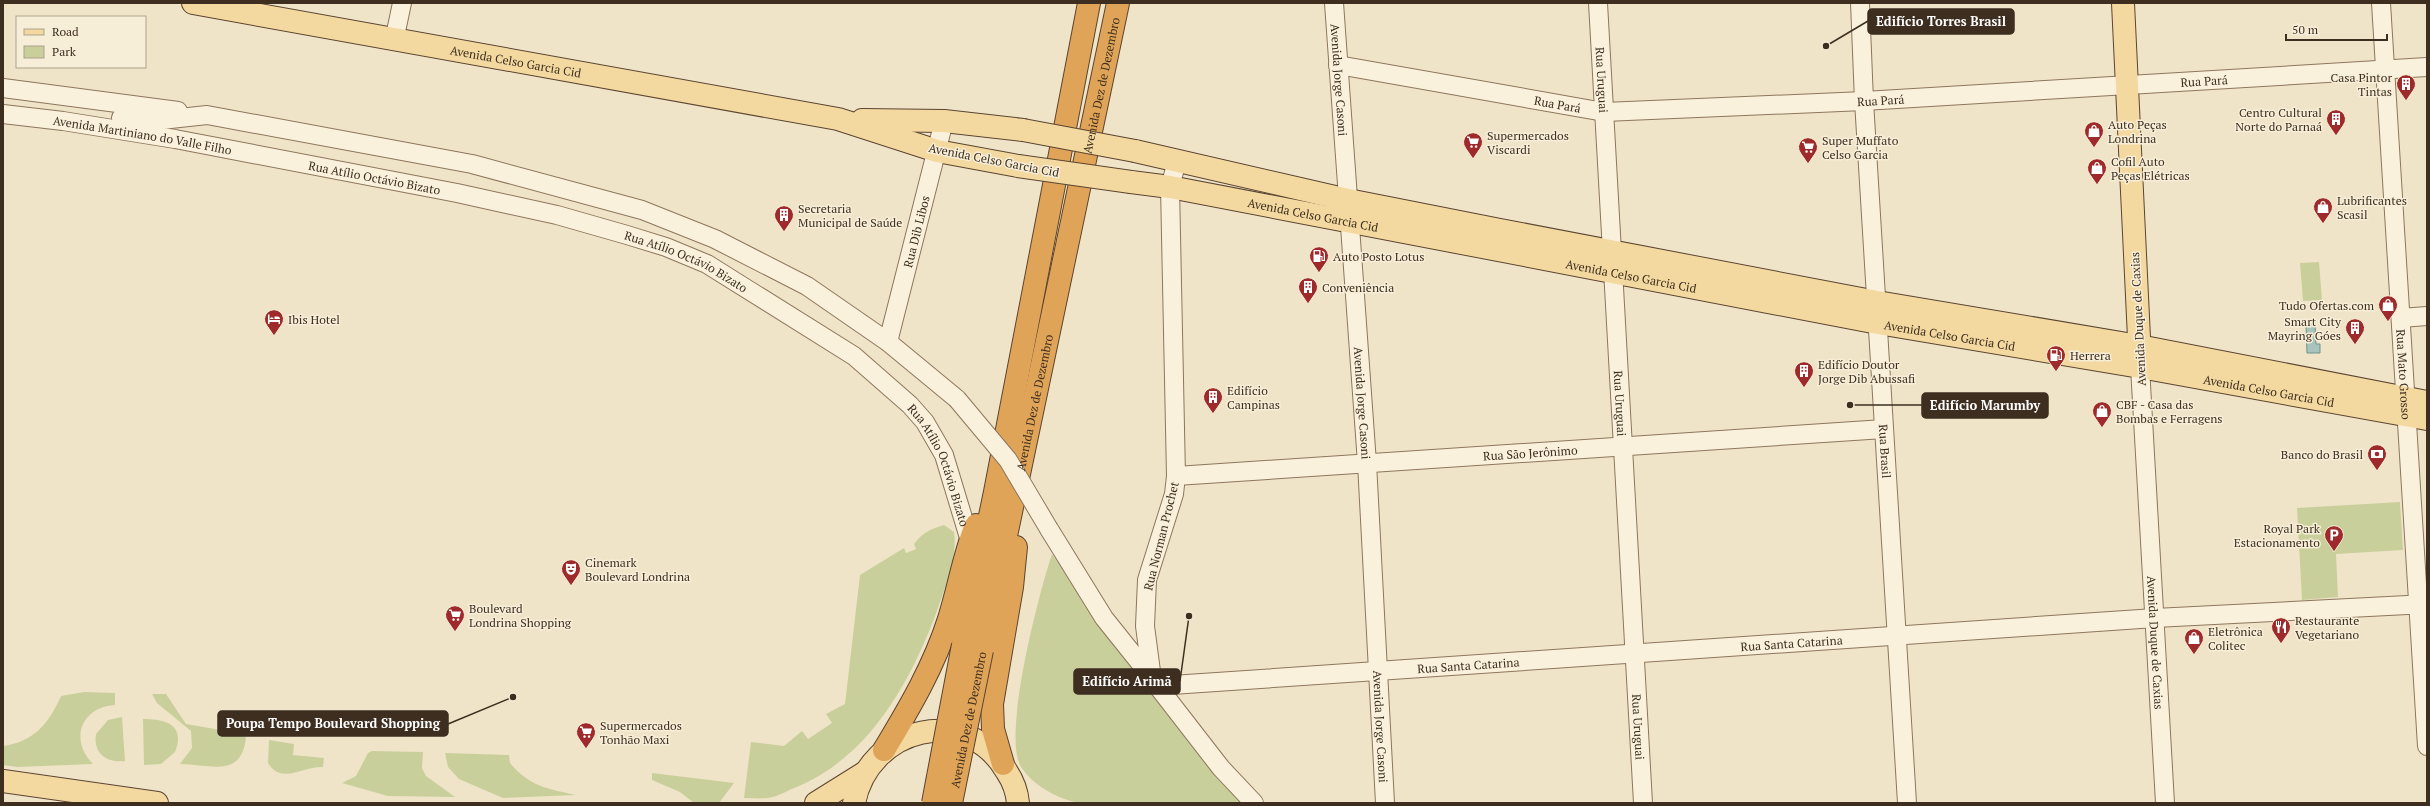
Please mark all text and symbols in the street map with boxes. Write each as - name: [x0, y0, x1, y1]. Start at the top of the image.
- callout: Edifício Torres Brasil: [1868, 9, 2014, 34]
- text: Edifício Torres Brasil: [1876, 12, 2006, 30]
- legend: [16, 16, 146, 68]
- street label: Avenida Dez de Dezembro: [1079, 16, 1122, 155]
- scale bar: [2286, 16, 2387, 42]
- text: 50 m: [2292, 22, 2319, 37]
- street label: Avenida Jorge Casoni: [1328, 23, 1351, 137]
- text: Road: [52, 24, 79, 39]
- street label: Avenida Celso Garcia Cid: [449, 42, 583, 80]
- text: Park: [52, 44, 77, 59]
- street label: Rua Uruguai: [1593, 47, 1612, 114]
- place label: Casa Pintor Tintas: [2330, 70, 2392, 99]
- street label: Rua Pará: [2180, 72, 2228, 89]
- building icon: Casa Pintor Tintas: [2395, 73, 2417, 101]
- street label: Rua Pará: [1857, 91, 1905, 109]
- street label: Rua Pará: [1533, 92, 1582, 115]
- place label: Centro Cultural Norte do Parnaá: [2235, 105, 2322, 134]
- building icon: Centro Cultural Norte do Parnaá: [2325, 108, 2347, 136]
- street label: Avenida Martiniano do Valle Filho: [52, 112, 234, 157]
- place label: Auto Peças Londrina: [2108, 117, 2167, 146]
- shop icon: Auto Peças Londrina: [2083, 120, 2105, 148]
- place label: Supermercados Viscardi: [1487, 128, 1569, 157]
- supermarket icon: Supermercados Viscardi: [1462, 131, 1484, 159]
- place label: Super Muffato Celso Garcia: [1822, 133, 1899, 162]
- supermarket icon: Super Muffato Celso Garcia: [1797, 136, 1819, 164]
- street label: Avenida Celso Garcia Cid: [928, 140, 1061, 180]
- place label: Cofil Auto Peças Elétricas: [2111, 154, 2190, 183]
- street label: Rua Atílio Octávio Bizato: [307, 157, 442, 197]
- shop icon: Cofil Auto Peças Elétricas: [2086, 157, 2108, 185]
- place label: Lubrificantes Scasil: [2337, 193, 2407, 222]
- street label: Rua Dib Libos: [900, 194, 932, 269]
- street label: Avenida Celso Garcia Cid: [1246, 195, 1380, 234]
- shop icon: Lubrificantes Scasil: [2312, 196, 2334, 224]
- place label: Secretaria Municipal de Saúde: [798, 201, 902, 230]
- building icon: Secretaria Municipal de Saúde: [773, 204, 795, 232]
- street label: Rua Atílio Octávio Bizato: [623, 227, 751, 295]
- fuel station icon: Auto Posto Lotus: [1308, 245, 1330, 273]
- place label: Auto Posto Lotus: [1333, 249, 1424, 264]
- street label: Avenida Duque de Caxias: [2127, 252, 2149, 386]
- street label: Avenida Celso Garcia Cid: [1565, 256, 1698, 296]
- building icon: Conveniência: [1297, 276, 1319, 304]
- place label: Conveniência: [1322, 280, 1394, 295]
- shop icon: Tudo Ofertas.com: [2377, 294, 2399, 322]
- place label: Tudo Ofertas.com: [2279, 298, 2375, 313]
- hotel icon: Ibis Hotel: [263, 308, 285, 336]
- place label: Ibis Hotel: [288, 312, 340, 327]
- place label: Smart City Mayring Góes: [2268, 314, 2342, 343]
- street label: Avenida Celso Garcia Cid: [1883, 317, 2017, 353]
- building icon: Smart City Mayring Góes: [2344, 317, 2366, 345]
- street label: Rua Mato Grosso: [2394, 329, 2414, 420]
- street label: Avenida Dez de Dezembro: [1012, 333, 1056, 472]
- fuel station icon: Herrera: [2045, 344, 2067, 372]
- street label: Avenida Jorge Casoni: [1351, 346, 1374, 460]
- place label: Herrera: [2070, 348, 2111, 363]
- place label: Edifício Doutor Jorge Dib Abussafi: [1818, 357, 1915, 386]
- building icon: Edifício Doutor Jorge Dib Abussafi: [1793, 360, 1815, 388]
- street label: Rua Uruguai: [1611, 370, 1630, 437]
- street label: Avenida Celso Garcia Cid: [2202, 371, 2336, 410]
- place label: Edifício Campinas: [1227, 383, 1280, 412]
- building icon: Edifício Campinas: [1202, 386, 1224, 414]
- callout: Edifício Marumby: [1922, 393, 2048, 418]
- text: Edifício Marumby: [1930, 396, 2041, 414]
- place label: CBF - Casa das Bombas e Ferragens: [2116, 397, 2223, 426]
- shop icon: CBF - Casa das Bombas e Ferragens: [2091, 400, 2113, 428]
- street label: Rua Atílio Octávio Bizato: [905, 401, 973, 528]
- street label: Rua Brasil: [1876, 424, 1895, 479]
- street label: Rua São Jerônimo: [1482, 442, 1578, 463]
- bank icon: Banco do Brasil: [2366, 443, 2388, 471]
- place label: Banco do Brasil: [2281, 447, 2363, 462]
- street label: Rua Norman Prochet: [1140, 480, 1182, 592]
- place label: Royal Park Estacionamento: [2234, 521, 2321, 550]
- parking icon: Royal Park Estacionamento: [2323, 524, 2345, 552]
- place label: Cinemark Boulevard Londrina: [585, 555, 690, 584]
- theatre icon: Cinemark Boulevard Londrina: [560, 558, 582, 586]
- street label: Avenida Duque de Caxias: [2144, 575, 2167, 710]
- place label: Boulevard Londrina Shopping: [469, 601, 572, 630]
- supermarket icon: Boulevard Londrina Shopping: [444, 604, 466, 632]
- place label: Restaurante Vegetariano: [2295, 613, 2359, 642]
- restaurant icon: Restaurante Vegetariano: [2270, 616, 2292, 644]
- place label: Eletrônica Colitec: [2208, 624, 2263, 653]
- shop icon: Eletrônica Colitec: [2183, 627, 2205, 655]
- street label: Rua Santa Catarina: [1740, 632, 1843, 654]
- street label: Avenida Dez de Dezembro: [947, 650, 989, 789]
- street label: Rua Santa Catarina: [1417, 654, 1520, 676]
- callout: Edifício Arimã: [1074, 669, 1180, 694]
- street label: Avenida Jorge Casoni: [1370, 670, 1391, 784]
- text: Edifício Arimã: [1082, 672, 1172, 690]
- street label: Rua Uruguai: [1629, 693, 1648, 761]
- callout: Poupa Tempo Boulevard Shopping: [218, 711, 448, 736]
- text: Poupa Tempo Boulevard Shopping: [226, 714, 441, 732]
- place label: Supermercados Tonhão Maxi: [600, 718, 682, 747]
- supermarket icon: Supermercados Tonhão Maxi: [575, 721, 597, 749]

